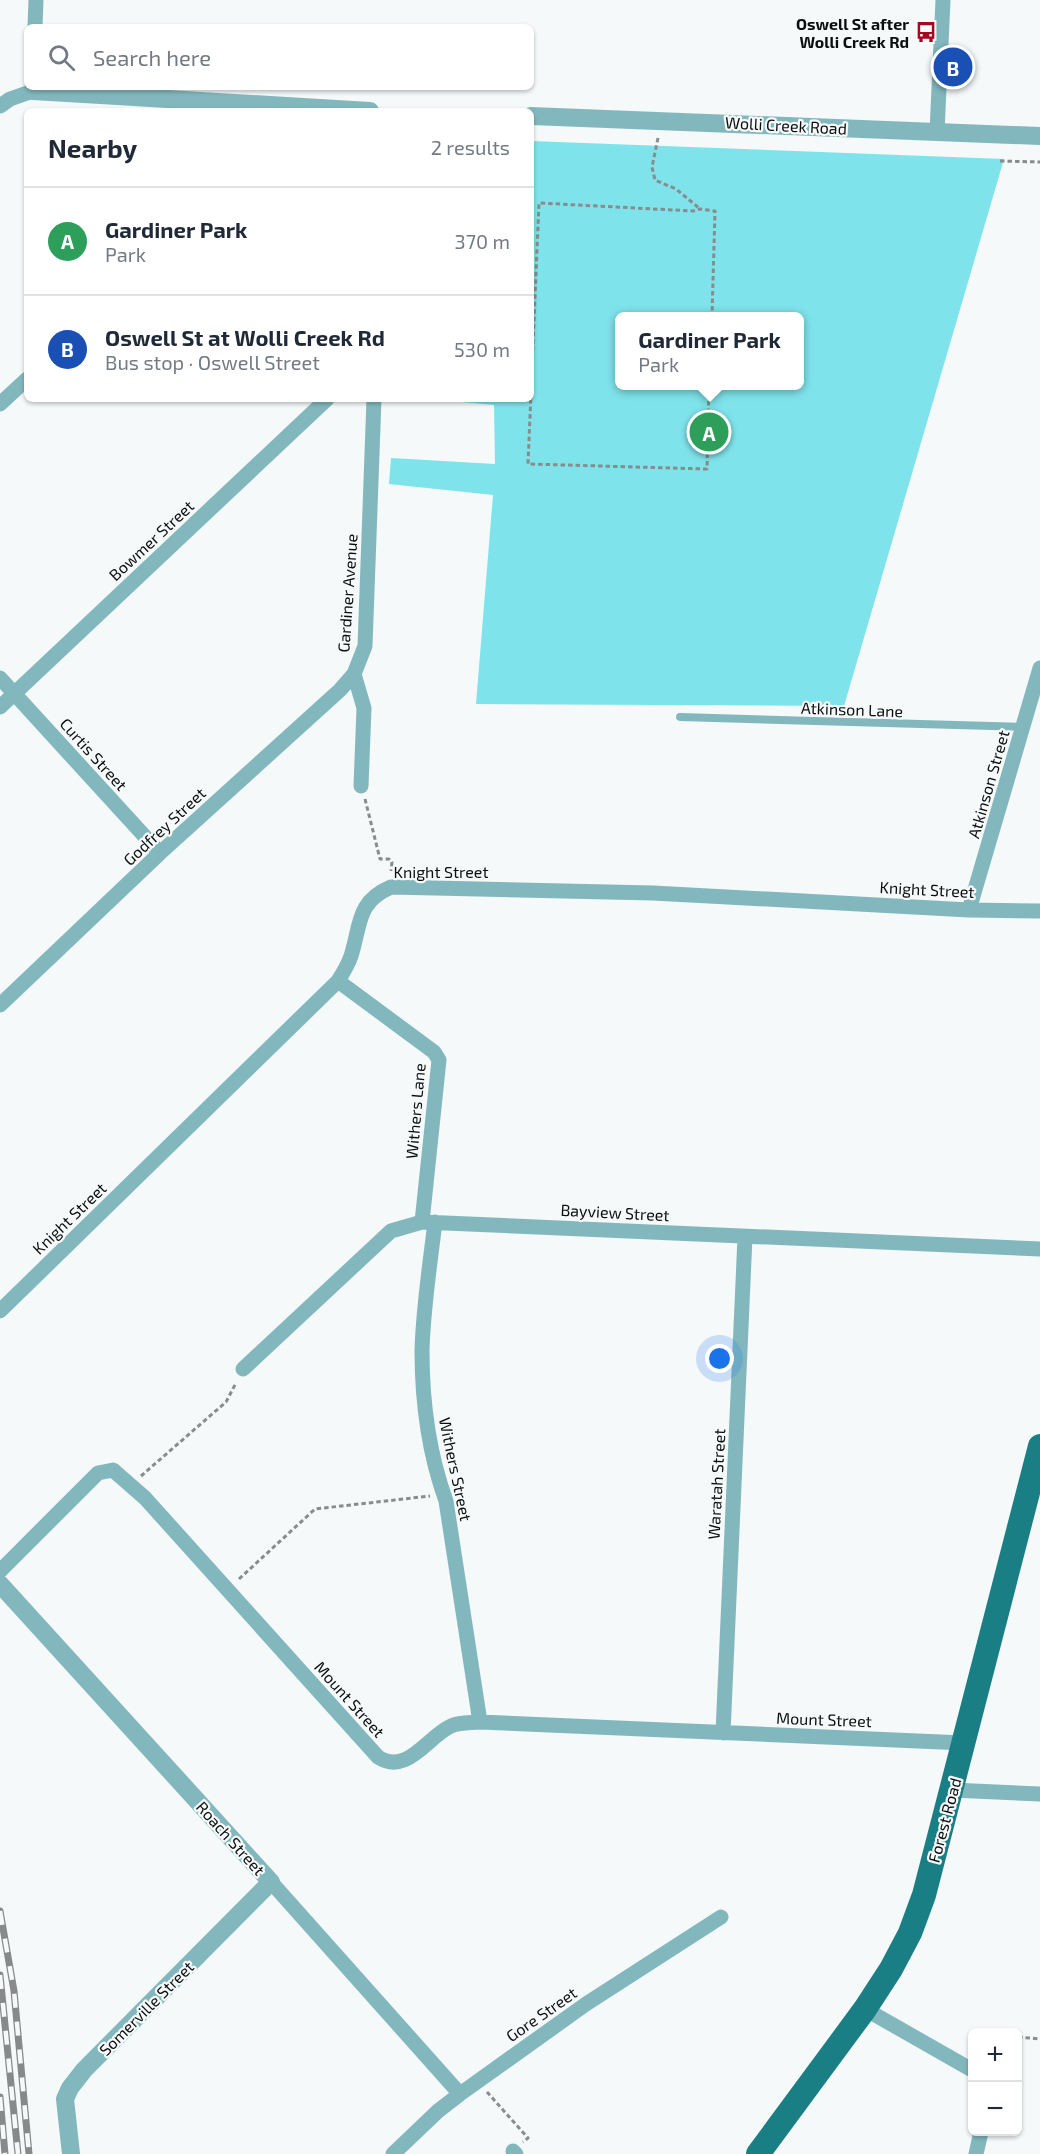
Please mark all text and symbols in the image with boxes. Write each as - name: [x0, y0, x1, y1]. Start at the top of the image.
- place label: Oswell St after Wolli Creek Rd: [796, 14, 909, 51]
- bus stop icon: Oswell St after Wolli Creek Rd: [914, 20, 938, 44]
- search box: [24, 24, 534, 90]
- icon: search: [45, 41, 78, 74]
- text: Search here: [93, 44, 211, 70]
- pin: B: [934, 44, 972, 90]
- street label: Wolli Creek Road: [725, 112, 847, 138]
- text: Nearby: [48, 132, 137, 163]
- text: 2 results: [431, 135, 510, 159]
- text: Gardiner Park: [105, 216, 247, 242]
- text: A: [61, 229, 74, 253]
- text: 370 m: [455, 229, 510, 253]
- text: Park: [105, 242, 146, 266]
- popup: [615, 312, 804, 390]
- text: Oswell St at Wolli Creek Rd: [105, 324, 385, 350]
- text: Gardiner Park: [638, 326, 781, 352]
- text: B: [61, 337, 74, 361]
- text: 530 m: [454, 337, 510, 361]
- text: Bus stop · Oswell Street: [105, 350, 320, 374]
- text: Park: [638, 352, 679, 376]
- pin: A: [690, 410, 728, 454]
- street label: Bowmer Street: [105, 496, 197, 584]
- street label: Gardiner Avenue: [333, 533, 361, 653]
- street label: Atkinson Lane: [801, 698, 903, 720]
- street label: Curtis Street: [57, 714, 131, 794]
- street label: Atkinson Street: [963, 728, 1013, 840]
- street label: Godfrey Street: [119, 783, 209, 869]
- street label: Knight Street: [393, 862, 489, 881]
- street label: Knight Street: [879, 877, 975, 901]
- street label: Withers Lane: [401, 1062, 429, 1160]
- street label: Knight Street: [28, 1178, 110, 1258]
- street label: Bayview Street: [560, 1200, 670, 1224]
- your location: [705, 1344, 734, 1373]
- street label: Withers Street: [436, 1415, 476, 1523]
- street label: Waratah Street: [704, 1428, 728, 1540]
- street label: Mount Street: [311, 1657, 389, 1741]
- street label: Mount Street: [776, 1708, 872, 1730]
- street label: Forest Road: [924, 1776, 964, 1864]
- street label: Roach Street: [193, 1797, 269, 1879]
- street label: Somerville Street: [95, 1957, 197, 2059]
- street label: Gore Street: [502, 1983, 580, 2045]
- map controls: [968, 2028, 1022, 2136]
- button: +: [968, 2028, 1022, 2082]
- button: −: [968, 2082, 1022, 2136]

